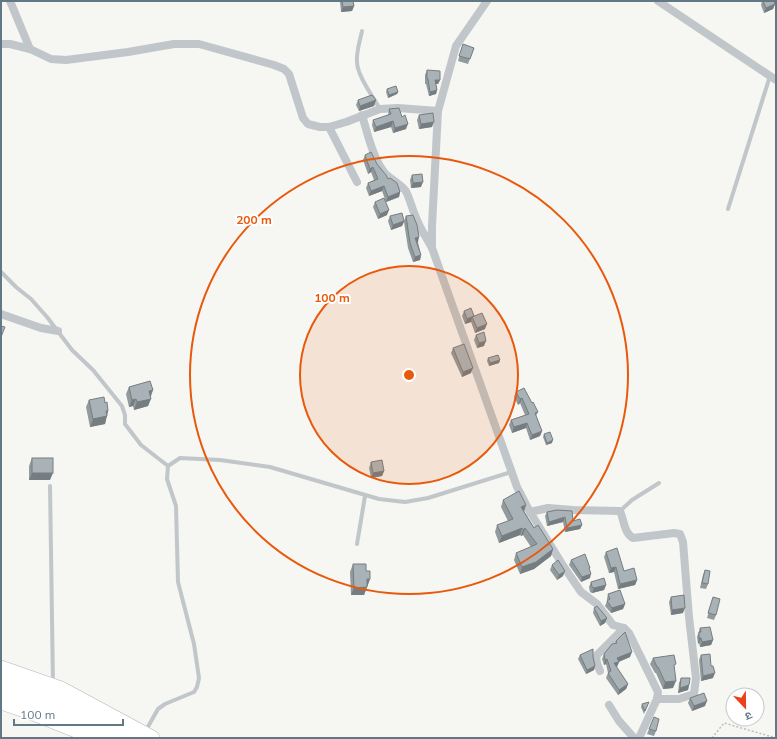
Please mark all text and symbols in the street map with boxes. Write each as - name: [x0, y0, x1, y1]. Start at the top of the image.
- text: 200 m: [236, 212, 272, 227]
- text: 100 m: [314, 290, 350, 305]
- centre of rings: [402, 368, 416, 382]
- north arrow: [725, 687, 765, 727]
- scale bar: [14, 701, 123, 727]
- text: 100 m: [20, 707, 55, 722]
- text: उ: [743, 709, 754, 724]

